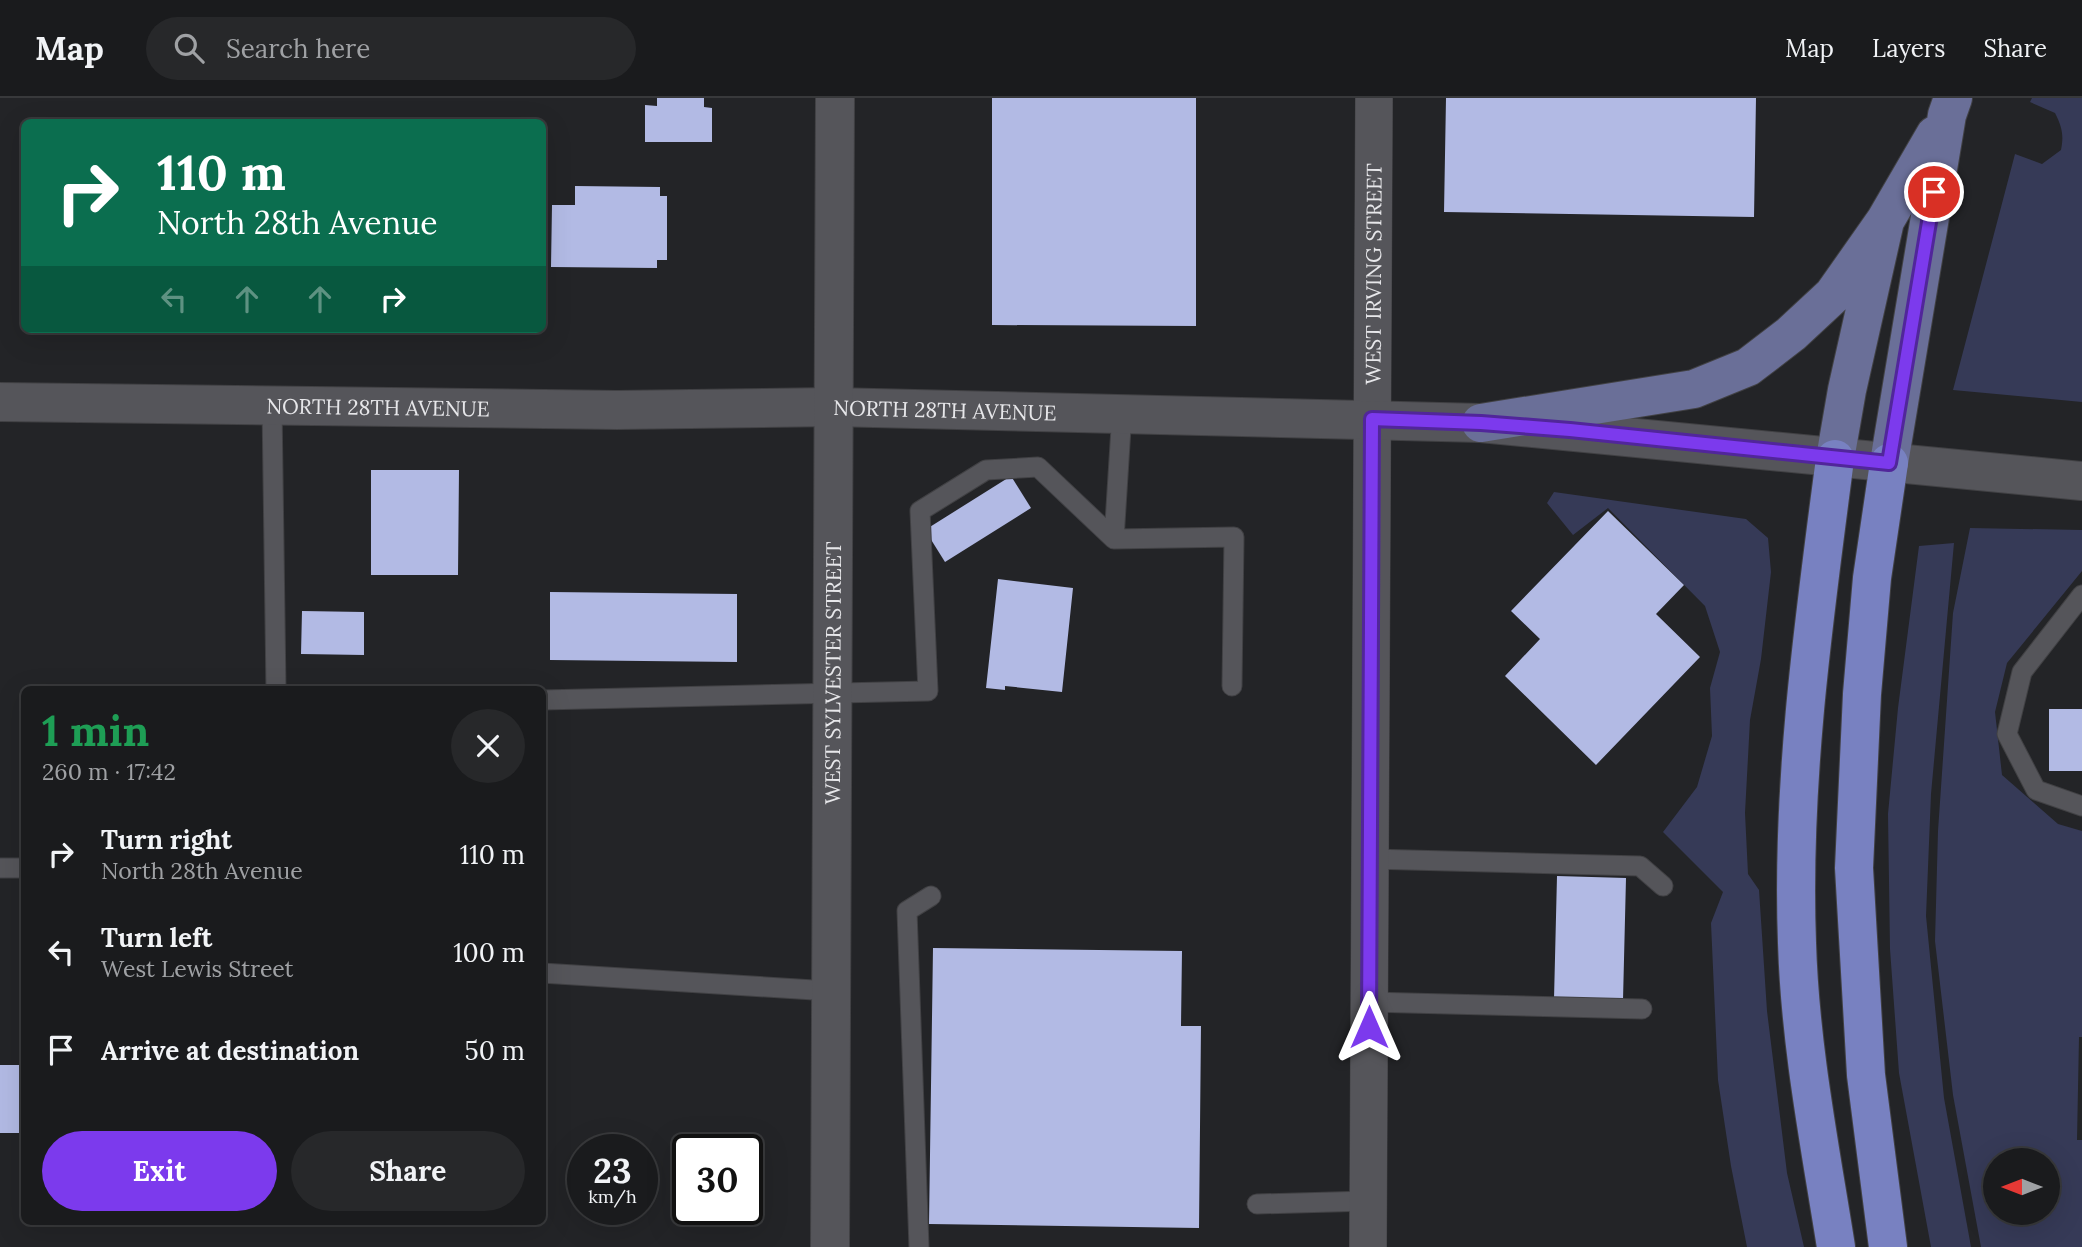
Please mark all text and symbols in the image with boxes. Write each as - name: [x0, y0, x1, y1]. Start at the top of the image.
- search box: [146, 17, 636, 80]
- text: Map: [35, 27, 104, 69]
- icon: search: [170, 29, 208, 67]
- text: Search here: [226, 32, 370, 65]
- text: Map: [1785, 33, 1834, 64]
- text: Layers: [1872, 33, 1945, 64]
- text: Share: [1983, 33, 2047, 64]
- text: 110 m: [157, 141, 286, 203]
- icon: right: [42, 147, 133, 238]
- pin: [1904, 162, 1964, 222]
- street label: WEST IRVING STREET: [1359, 163, 1387, 385]
- icon: arrive: [1915, 173, 1953, 211]
- text: North 28th Avenue: [157, 202, 438, 243]
- icon: left: [155, 280, 193, 318]
- icon: ahead: [228, 280, 266, 318]
- icon: ahead: [301, 280, 339, 318]
- icon: right: [374, 280, 412, 318]
- street label: NORTH 28TH AVENUE: [266, 392, 490, 422]
- street label: NORTH 28TH AVENUE: [833, 394, 1057, 426]
- street label: WEST SYLVESTER STREET: [818, 542, 847, 804]
- text: 1 min: [42, 704, 149, 758]
- button: close: [451, 709, 525, 783]
- text: 260 m · 17:42: [42, 757, 176, 786]
- text: Turn right: [101, 823, 232, 856]
- icon: right: [42, 835, 80, 873]
- text: 110 m: [460, 838, 525, 871]
- text: North 28th Avenue: [101, 856, 303, 885]
- text: Turn left: [101, 921, 212, 954]
- icon: left: [42, 933, 80, 971]
- text: 100 m: [453, 936, 525, 969]
- text: West Lewis Street: [101, 954, 294, 983]
- position arrow: [1332, 990, 1406, 1064]
- icon: arrive: [42, 1031, 80, 1069]
- text: Arrive at destination: [101, 1034, 359, 1067]
- text: 50 m: [465, 1034, 525, 1067]
- button: Exit: [42, 1131, 277, 1211]
- button: Share: [291, 1131, 525, 1211]
- speed limit sign: 30: [672, 1134, 763, 1225]
- text: 23: [593, 1148, 632, 1193]
- north arrow: [1983, 1148, 2060, 1225]
- map controls: [1983, 1148, 2060, 1225]
- text: km/h: [588, 1185, 637, 1208]

